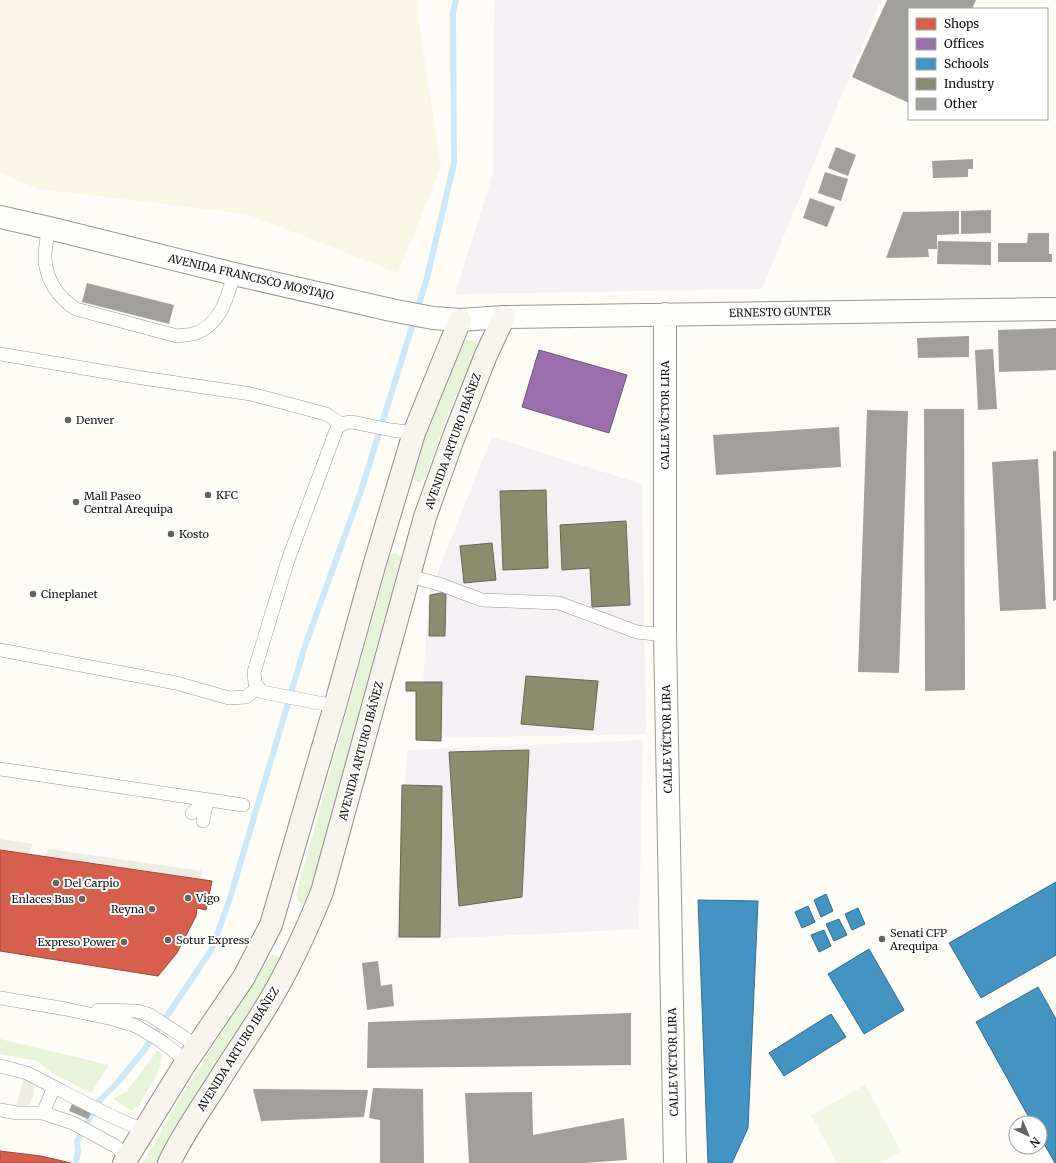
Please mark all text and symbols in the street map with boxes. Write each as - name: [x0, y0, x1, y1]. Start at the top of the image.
- legend: [908, 8, 1048, 120]
- text: Shops: [944, 16, 979, 31]
- text: Offices: [944, 36, 984, 51]
- text: Schools: [944, 56, 989, 71]
- text: Industry: [944, 76, 994, 91]
- text: Other: [944, 96, 978, 111]
- street label: AVENIDA FRANCISCO MOSTAJO: [166, 251, 335, 303]
- street label: ERNESTO GUNTER: [729, 304, 831, 320]
- street label: CALLE VÍCTOR LIRA: [658, 360, 672, 469]
- street label: AVENIDA ARTURO IBÁÑEZ: [422, 371, 484, 512]
- place label: Denver: [76, 413, 114, 427]
- marker: Denver: [63, 415, 73, 425]
- place label: KFC: [216, 488, 238, 502]
- place label: Mall Paseo Central Arequipa: [84, 489, 173, 516]
- marker: KFC: [203, 490, 213, 500]
- marker: Mall Paseo Central Arequipa: [71, 497, 81, 507]
- place label: Kosto: [179, 527, 210, 541]
- marker: Kosto: [166, 529, 176, 539]
- place label: Cineplanet: [41, 587, 99, 601]
- marker: Cineplanet: [28, 589, 38, 599]
- street label: AVENIDA ARTURO IBÁÑEZ: [335, 680, 386, 823]
- street label: CALLE VÍCTOR LIRA: [659, 684, 675, 794]
- place label: Del Carpio: [64, 876, 120, 890]
- marker: Del Carpio: [51, 878, 61, 888]
- place label: Vigo: [195, 891, 220, 905]
- place label: Enlaces Bus: [11, 892, 74, 906]
- marker: Vigo: [183, 893, 193, 903]
- marker: Enlaces Bus: [77, 894, 87, 904]
- place label: Reyna: [111, 902, 144, 916]
- marker: Reyna: [147, 904, 157, 914]
- place label: Senati CFP Arequipa: [889, 926, 947, 953]
- place label: Sotur Express: [176, 933, 250, 947]
- marker: Senati CFP Arequipa: [877, 934, 887, 944]
- place label: Expreso Power: [37, 935, 116, 949]
- marker: Sotur Express: [163, 935, 173, 945]
- marker: Expreso Power: [119, 937, 129, 947]
- street label: AVENIDA ARTURO IBÁÑEZ: [194, 984, 282, 1114]
- street label: CALLE VÍCTOR LIRA: [665, 1007, 681, 1117]
- north arrow: [1008, 1115, 1048, 1155]
- text: N: [1027, 1134, 1043, 1150]

